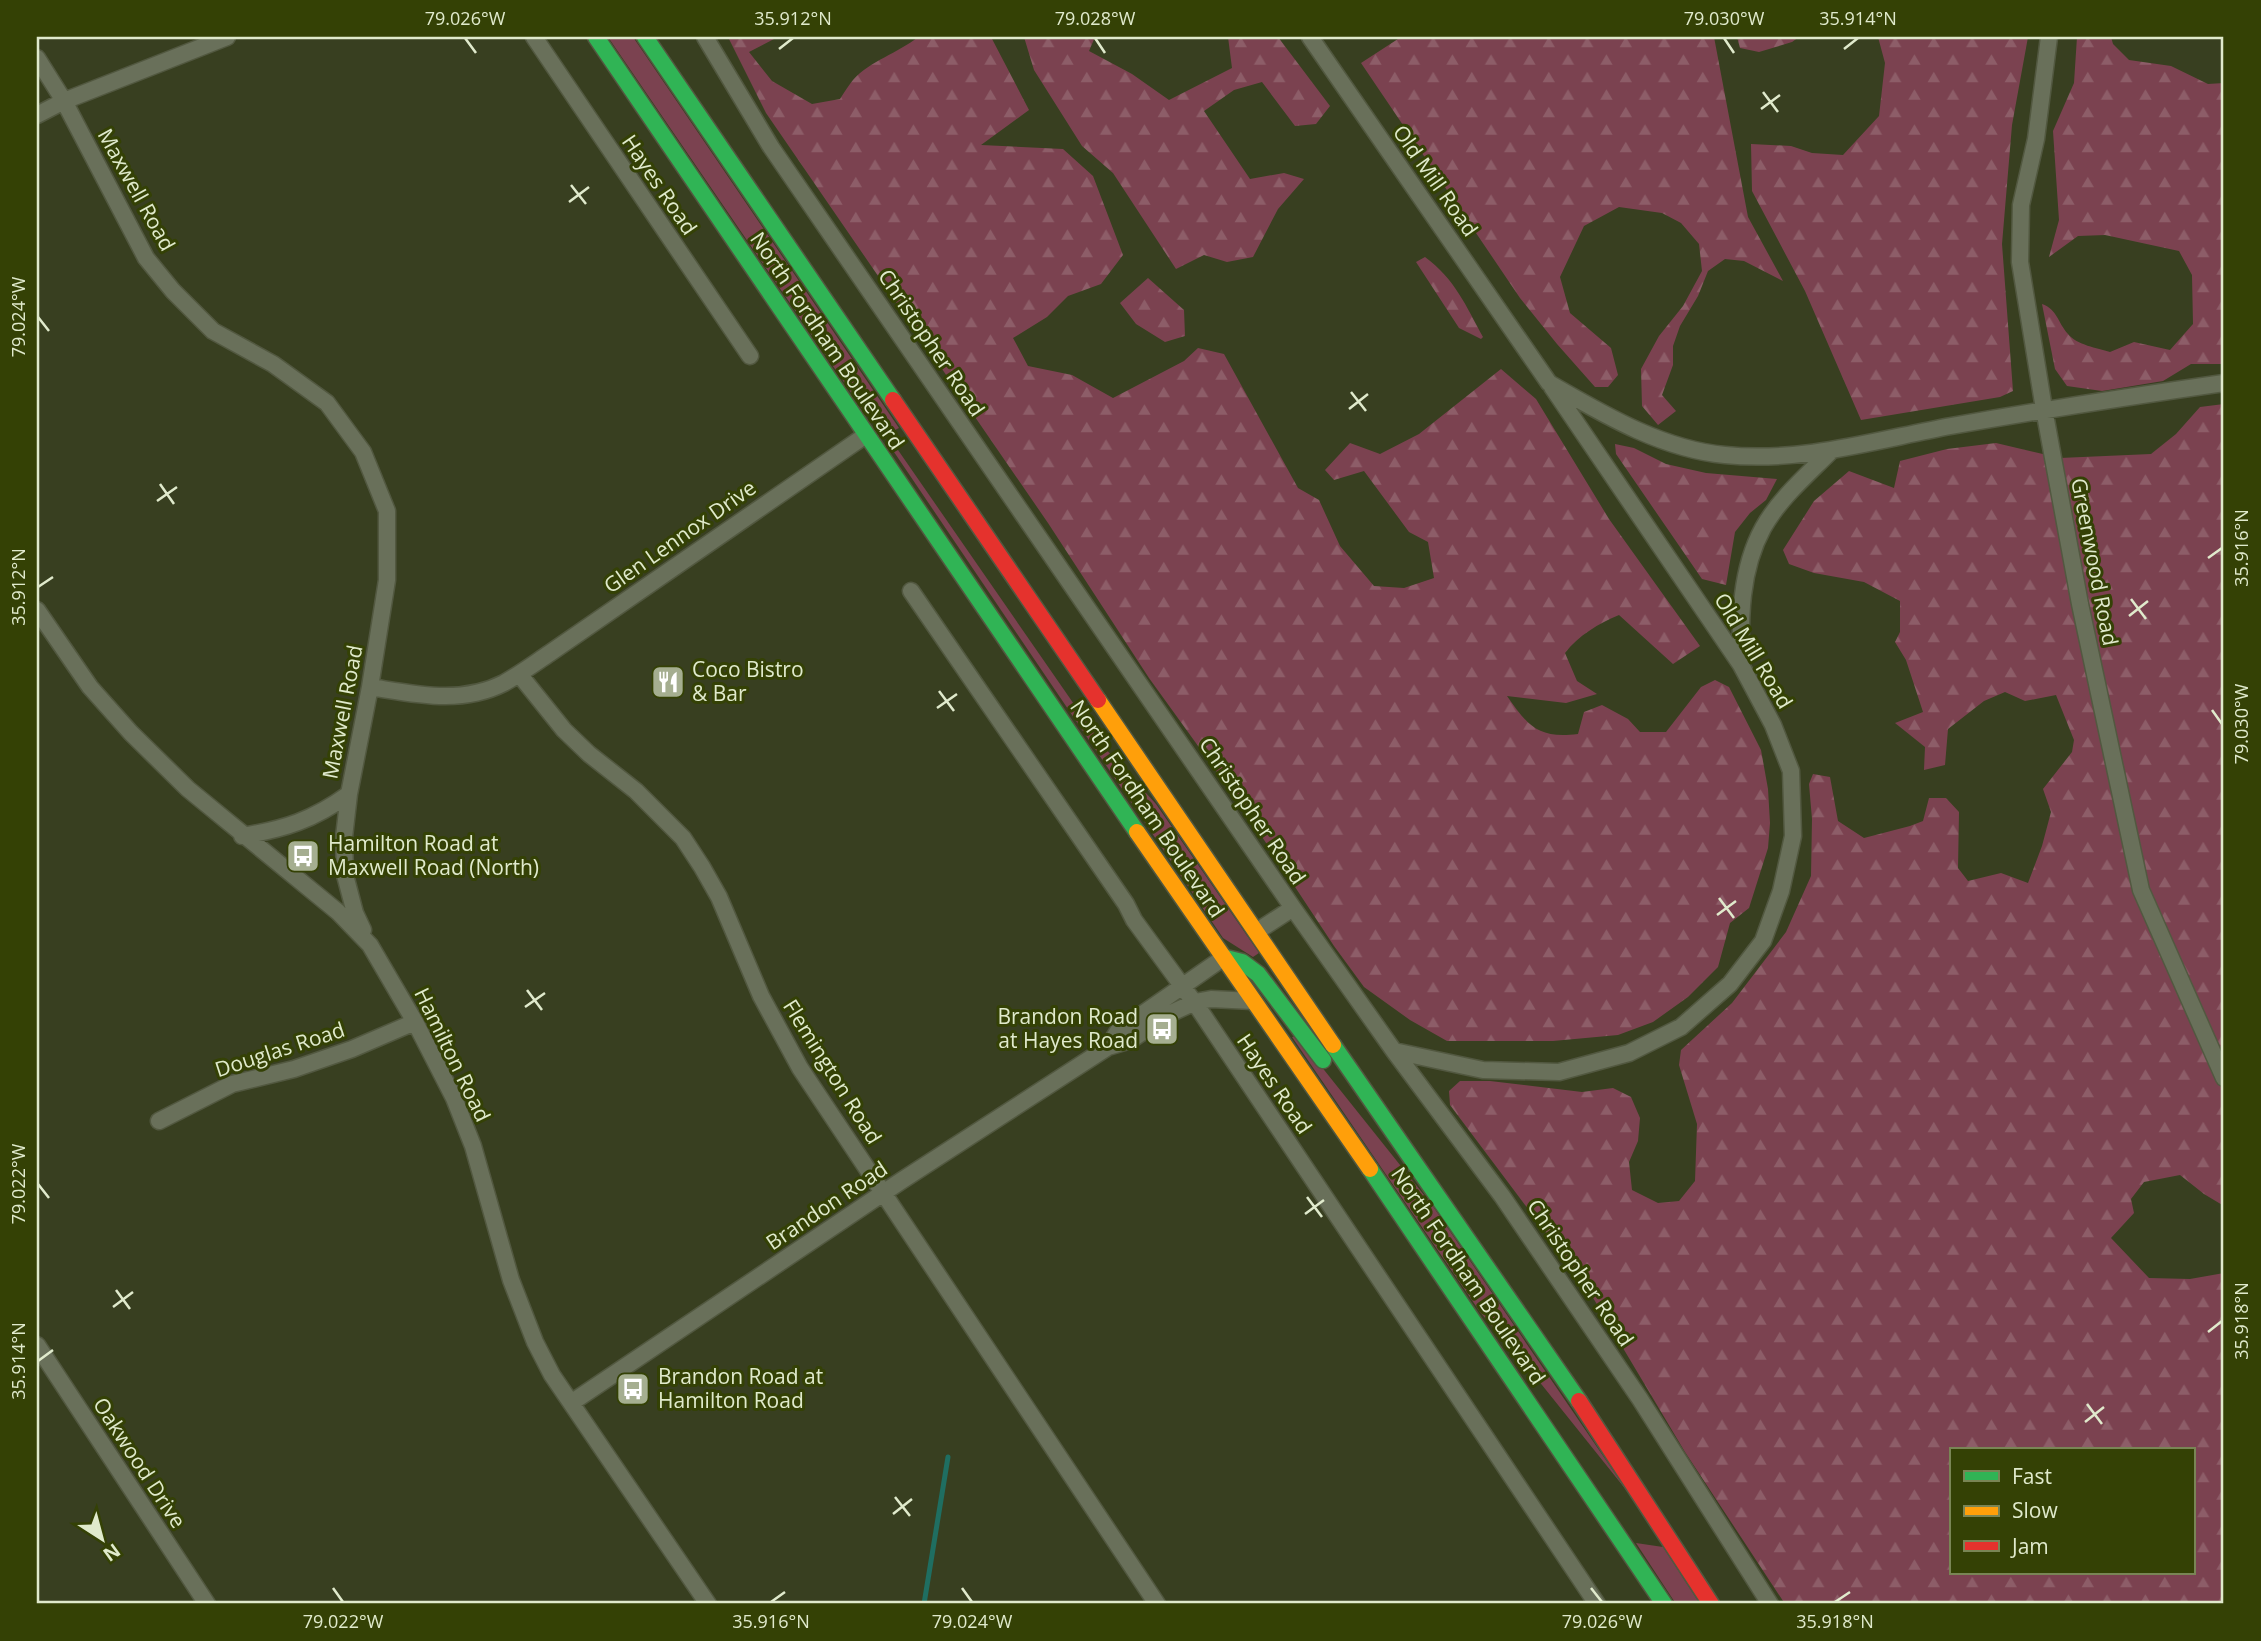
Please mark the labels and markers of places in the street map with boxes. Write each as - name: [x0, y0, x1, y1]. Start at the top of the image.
- place label: Coco Bistro & Bar: [692, 655, 804, 707]
- restaurant icon: Coco Bistro & Bar: [649, 663, 687, 701]
- place label: Hamilton Road at Maxwell Road (North): [328, 829, 539, 881]
- bus stop icon: Hamilton Road at Maxwell Road (North): [284, 837, 322, 875]
- place label: Brandon Road at Hayes Road: [997, 1002, 1138, 1054]
- bus stop icon: Brandon Road at Hayes Road: [1143, 1010, 1181, 1048]
- place label: Brandon Road at Hamilton Road: [658, 1362, 823, 1414]
- bus stop icon: Brandon Road at Hamilton Road: [614, 1370, 652, 1408]

